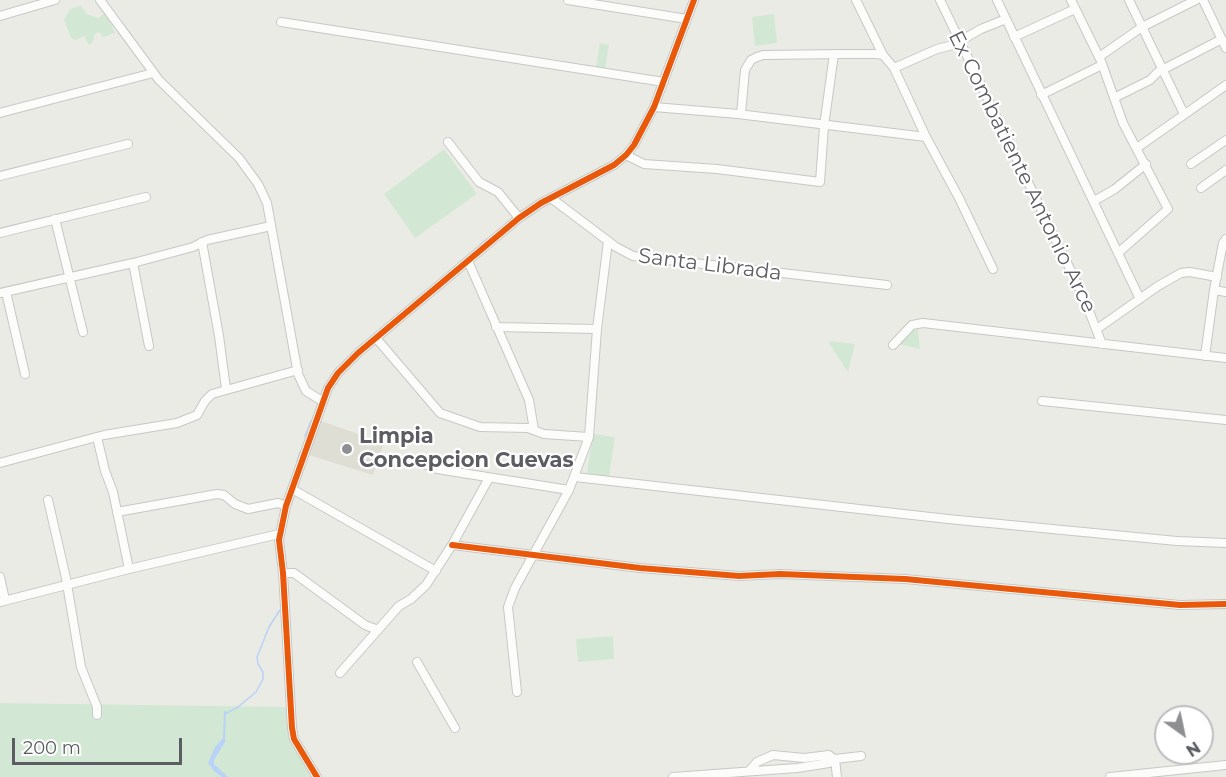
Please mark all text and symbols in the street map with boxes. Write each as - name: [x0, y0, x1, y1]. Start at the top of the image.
- street label: Ex Combatiente Antonio Arce: [943, 27, 1101, 317]
- street label: Santa Librada: [637, 244, 783, 286]
- place label: Limpia Concepcion Cuevas: [359, 424, 574, 474]
- marker: Limpia Concepcion Cuevas: [340, 442, 354, 456]
- north arrow: [1154, 705, 1214, 765]
- scale bar: [15, 726, 184, 764]
- text: 200 m: [23, 737, 81, 759]
- text: N: [1182, 737, 1204, 760]

